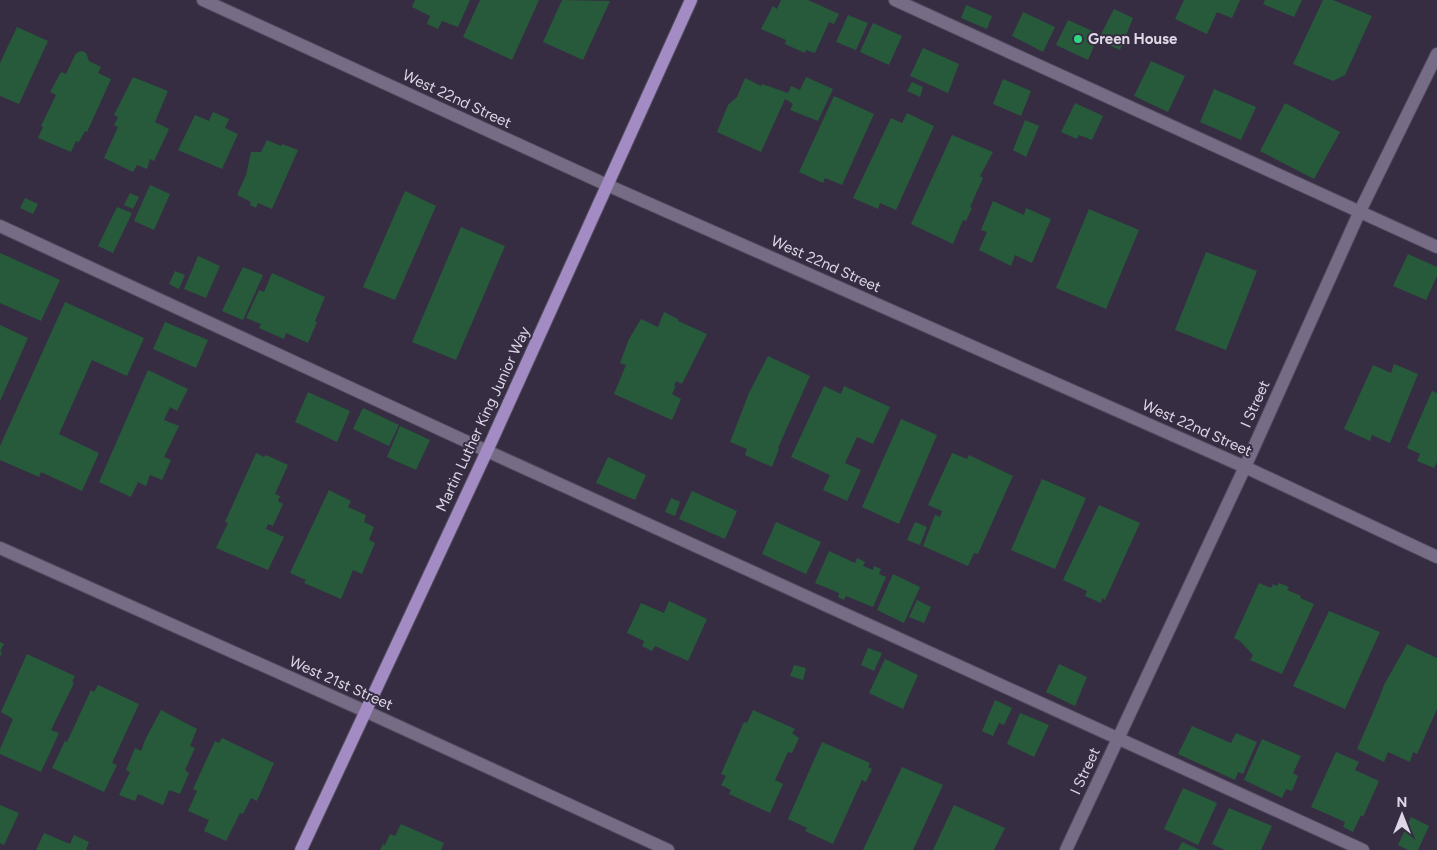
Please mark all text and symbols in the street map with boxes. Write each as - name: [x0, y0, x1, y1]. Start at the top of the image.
- place label: Green House: [1088, 30, 1178, 48]
- marker: Green House: [1072, 33, 1084, 45]
- street label: West 22nd Street: [400, 66, 515, 132]
- street label: West 22nd Street: [768, 232, 884, 296]
- street label: Martin Luther King Junior Way: [432, 324, 534, 514]
- street label: I Street: [1237, 377, 1273, 430]
- street label: West 22nd Street: [1139, 396, 1255, 460]
- street label: West 21st Street: [287, 652, 396, 714]
- street label: I Street: [1066, 744, 1104, 797]
- north arrow: [1377, 790, 1427, 840]
- text: N: [1397, 794, 1407, 811]

